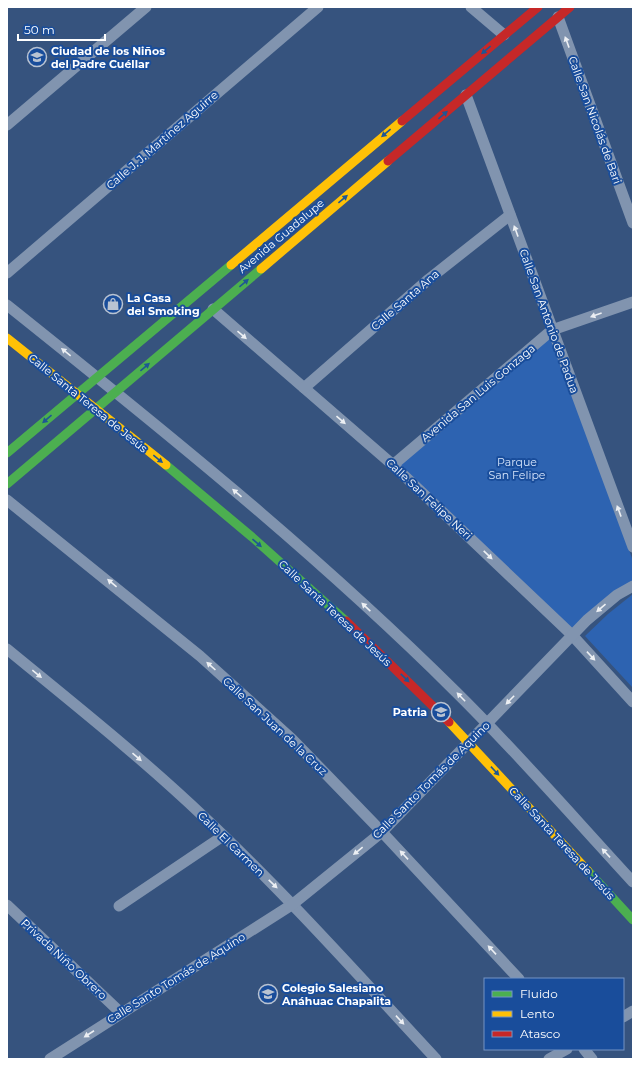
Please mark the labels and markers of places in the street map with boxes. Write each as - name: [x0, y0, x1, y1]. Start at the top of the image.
- place label: Ciudad de los Niños del Padre Cuéllar: [51, 44, 165, 71]
- school or university icon: Ciudad de los Niños del Padre Cuéllar: [26, 46, 48, 68]
- place label: La Casa del Smoking: [127, 291, 200, 318]
- shop icon: La Casa del Smoking: [102, 293, 124, 315]
- school or university icon: Patria: [430, 701, 452, 723]
- place label: Patria: [393, 705, 427, 719]
- place label: Colegio Salesiano Anáhuac Chapalita: [281, 981, 391, 1008]
- school or university icon: Colegio Salesiano Anáhuac Chapalita: [257, 983, 279, 1005]

